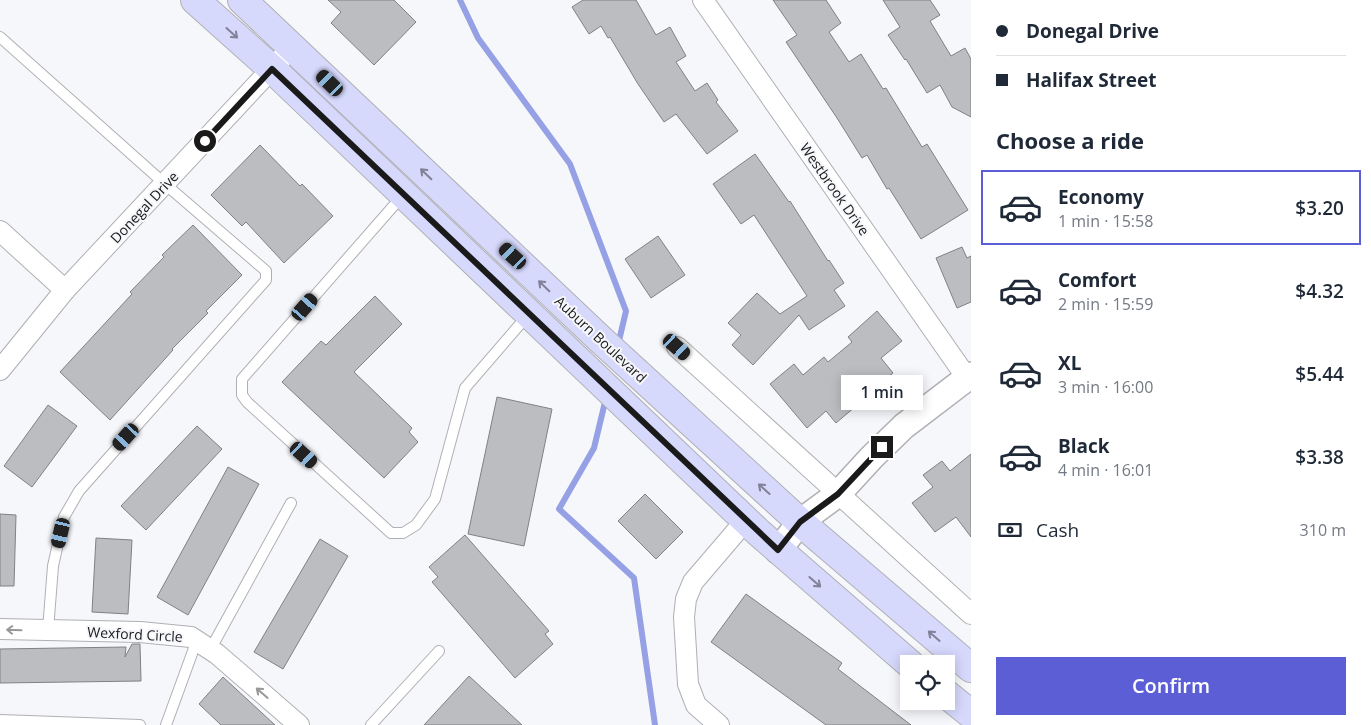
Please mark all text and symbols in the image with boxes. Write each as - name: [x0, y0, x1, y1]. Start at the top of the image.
- text: Donegal Drive: [1026, 18, 1159, 44]
- one-way arrow: [225, 27, 238, 38]
- car: [313, 67, 346, 99]
- text: Halifax Street: [1026, 67, 1156, 93]
- text: Choose a ride: [996, 125, 1144, 155]
- route start: [194, 130, 216, 152]
- street label: Westbrook Drive: [796, 139, 874, 239]
- street label: Donegal Drive: [106, 167, 182, 247]
- one-way arrow: [420, 168, 433, 180]
- text: Economy: [1058, 184, 1144, 210]
- icon: car: [998, 185, 1043, 230]
- text: $3.20: [1295, 195, 1344, 221]
- text: 1 min · 15:58: [1058, 210, 1153, 232]
- car: [496, 240, 529, 272]
- text: Comfort: [1058, 267, 1137, 293]
- icon: car: [998, 268, 1043, 313]
- text: $4.32: [1295, 278, 1344, 304]
- one-way arrow: [538, 280, 550, 292]
- car: [289, 291, 320, 323]
- street label: Auburn Boulevard: [551, 291, 651, 387]
- text: 2 min · 15:59: [1058, 293, 1153, 315]
- car: [660, 331, 693, 363]
- text: XL: [1058, 350, 1081, 376]
- icon: car: [998, 351, 1043, 396]
- text: $5.44: [1295, 361, 1344, 387]
- callout: 1 min: [841, 374, 923, 410]
- text: 3 min · 16:00: [1058, 376, 1153, 398]
- text: 1 min: [860, 381, 904, 403]
- car: [110, 421, 141, 453]
- text: Black: [1058, 433, 1110, 459]
- icon: car: [998, 434, 1043, 479]
- route end: [871, 436, 893, 458]
- car: [287, 439, 320, 471]
- text: $3.38: [1295, 444, 1344, 470]
- text: 4 min · 16:01: [1058, 459, 1153, 481]
- one-way arrow: [757, 483, 770, 495]
- icon: cash: [996, 516, 1024, 544]
- car: [50, 517, 71, 549]
- text: Cash: [1036, 517, 1079, 543]
- text: 310 m: [1300, 519, 1346, 541]
- one-way arrow: [808, 577, 821, 588]
- street label: Wexford Circle: [87, 622, 183, 646]
- one-way arrow: [7, 625, 23, 634]
- one-way arrow: [928, 631, 941, 642]
- map controls: [900, 655, 955, 710]
- button: locate: [900, 655, 955, 710]
- button: Confirm: [996, 657, 1346, 715]
- one-way arrow: [255, 687, 268, 699]

